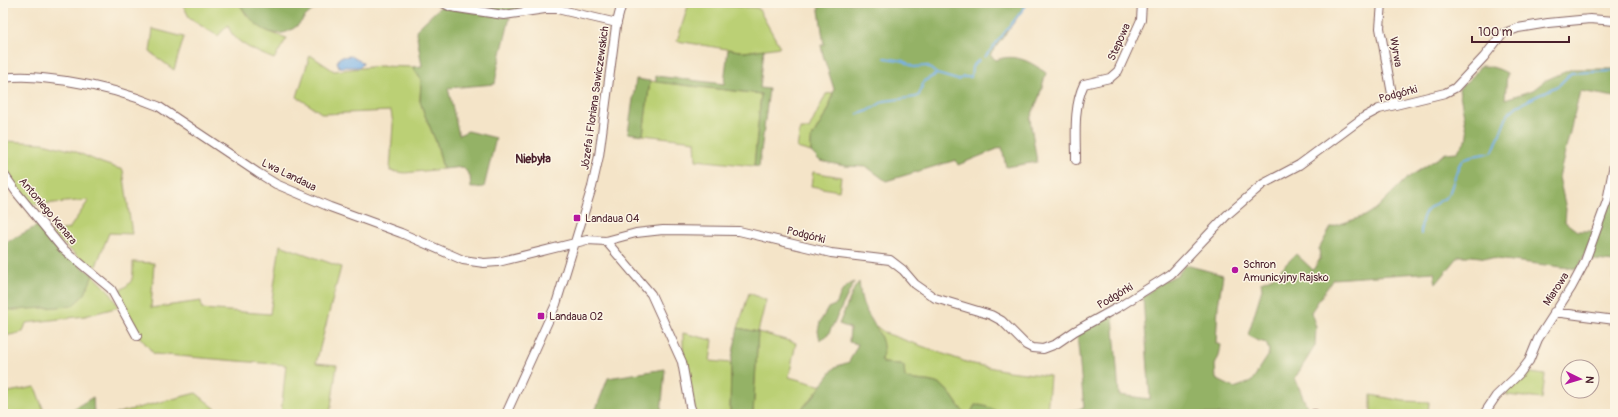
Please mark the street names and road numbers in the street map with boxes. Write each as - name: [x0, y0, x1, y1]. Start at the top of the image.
- street label: Stepowa: [1105, 21, 1133, 63]
- street label: Józefa i Floriana Sawiczewskich: [578, 25, 612, 171]
- street label: Wyrwa: [1387, 36, 1405, 68]
- street label: Podgórki: [1377, 83, 1419, 105]
- street label: Lwa Landaua: [260, 156, 318, 194]
- street label: Antoniego Kenara: [16, 175, 80, 247]
- street label: Podgórki: [785, 224, 827, 246]
- street label: Miarowa: [1540, 270, 1572, 308]
- street label: Podgórki: [1095, 280, 1135, 312]

